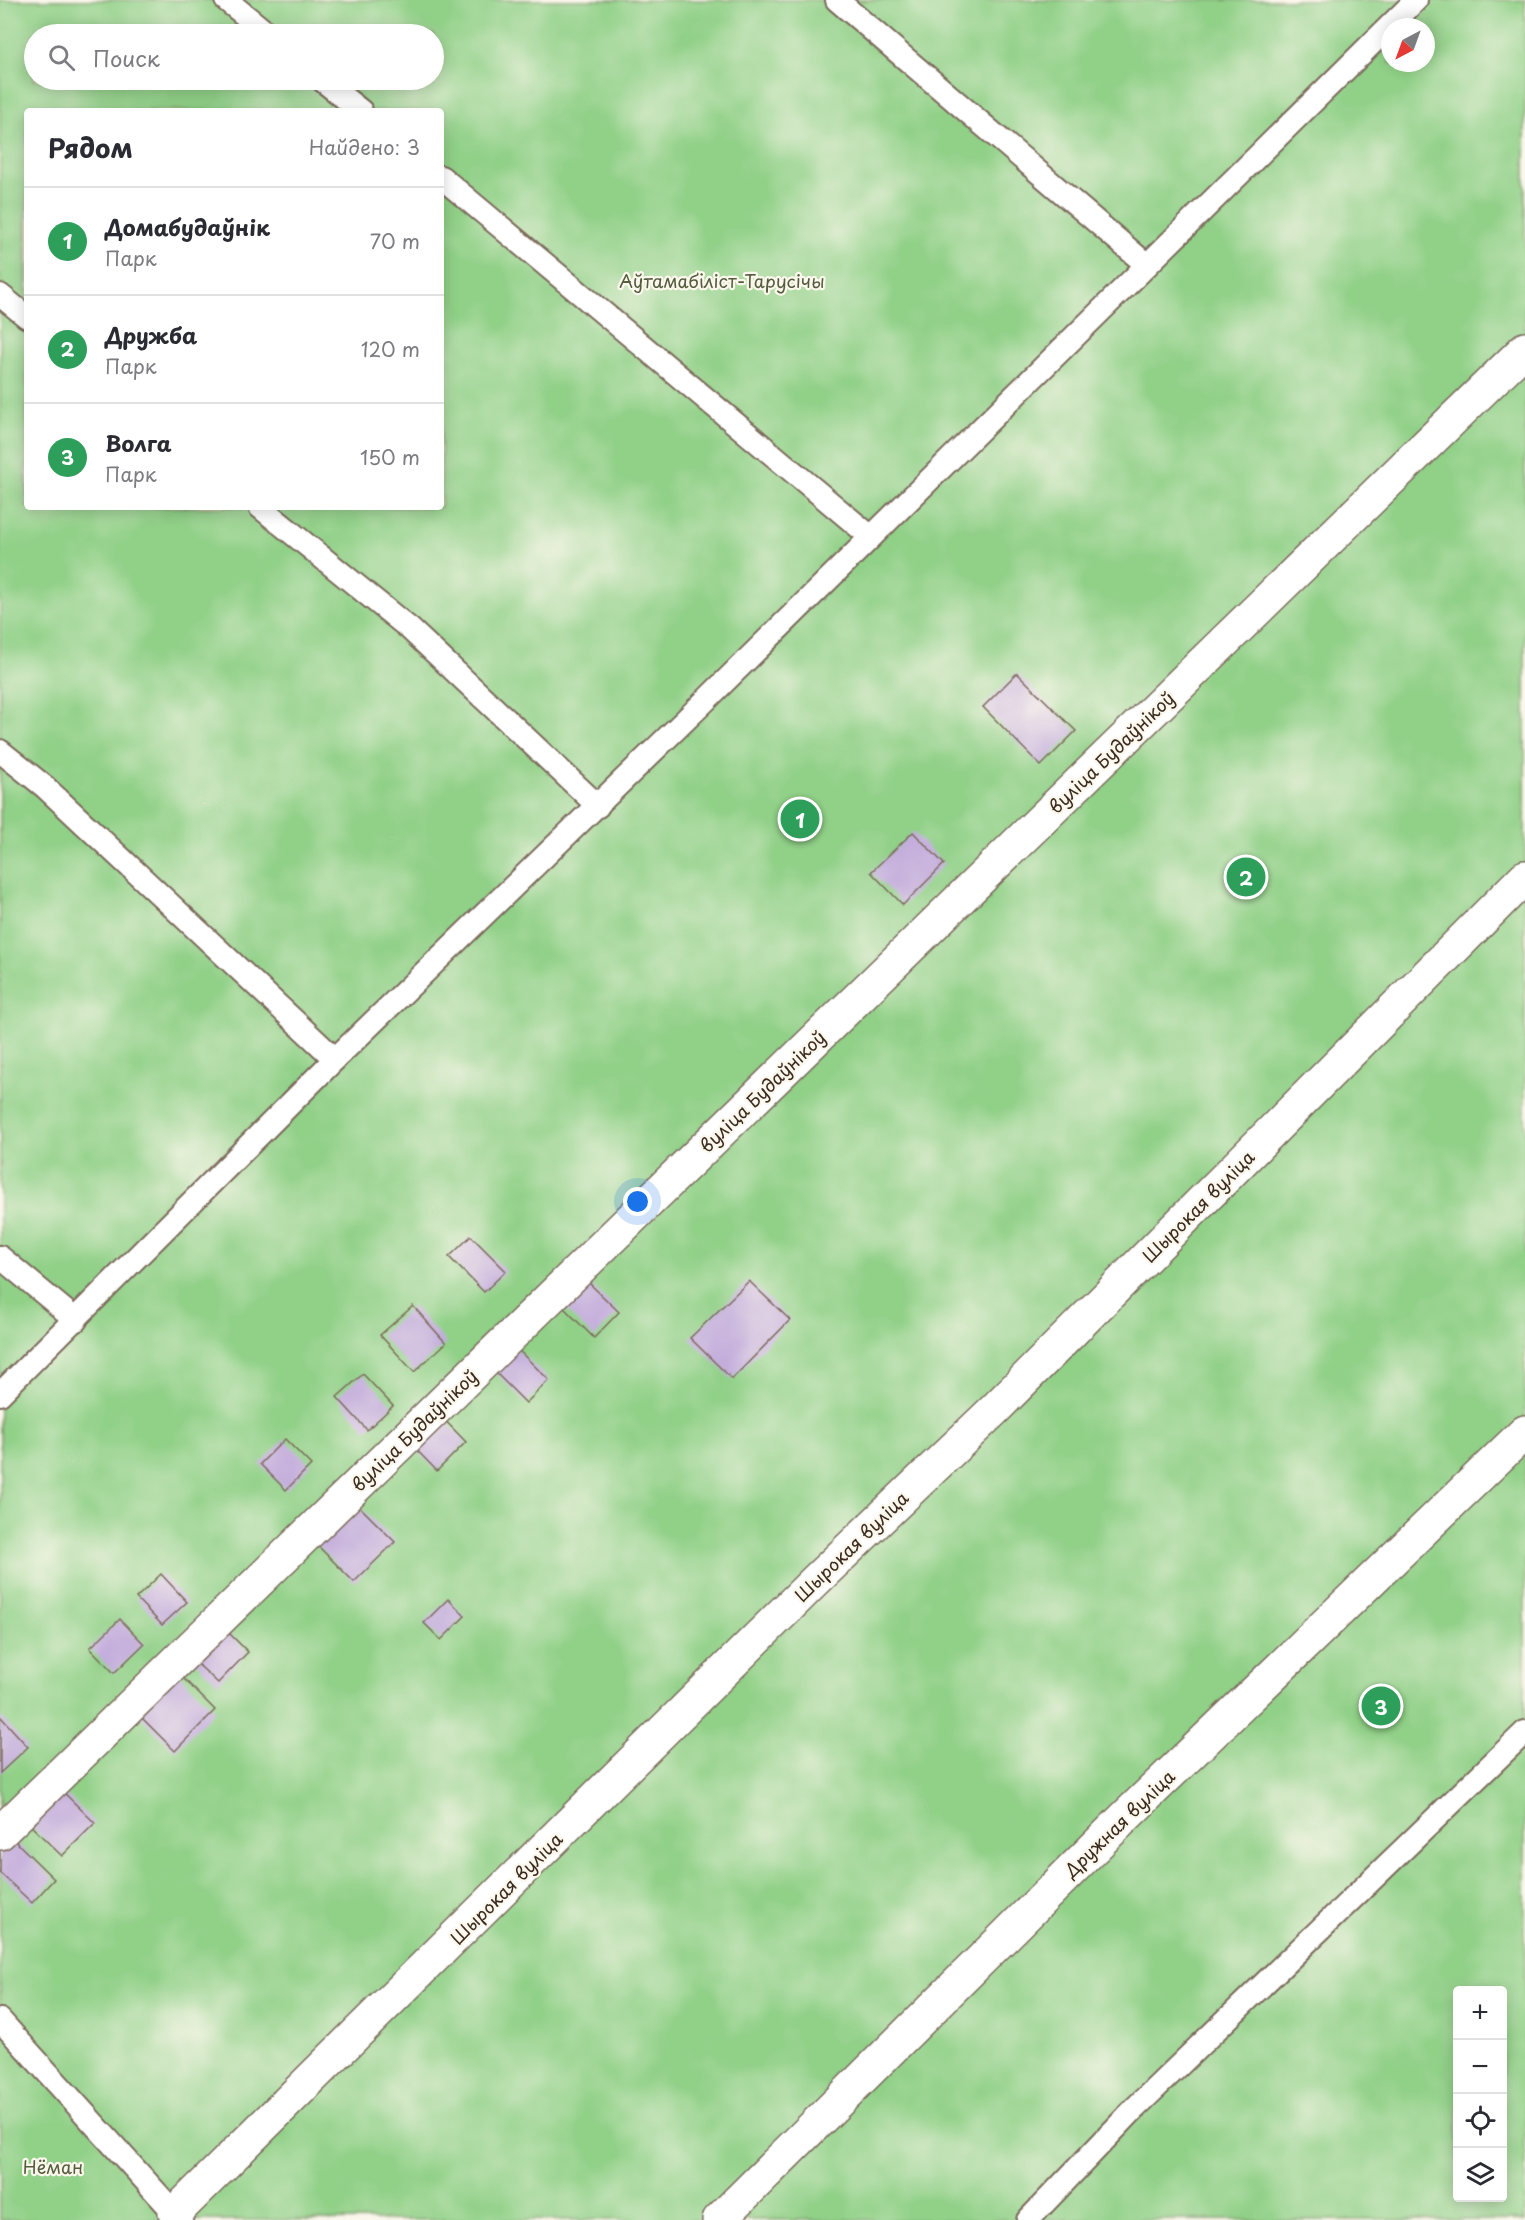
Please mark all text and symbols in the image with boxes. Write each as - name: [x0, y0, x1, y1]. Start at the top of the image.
- north arrow: [1381, 18, 1435, 72]
- search box: [24, 24, 444, 90]
- icon: search: [45, 41, 78, 74]
- text: Поиск: [93, 41, 160, 74]
- text: Рядом: [48, 128, 133, 167]
- text: Найдено: 3: [309, 132, 420, 162]
- text: Домабудаўнік: [105, 210, 270, 243]
- text: 1: [63, 226, 72, 256]
- text: 70 m: [370, 226, 420, 256]
- text: Парк: [105, 243, 157, 273]
- park label: Аўтамабіліст-Тарусічы: [619, 267, 825, 294]
- text: Дружба: [105, 318, 197, 351]
- text: 2: [60, 334, 75, 364]
- text: 120 m: [361, 334, 420, 364]
- text: Парк: [105, 351, 157, 381]
- text: Волга: [105, 426, 172, 459]
- text: 3: [61, 442, 74, 472]
- text: 150 m: [360, 442, 420, 472]
- text: Парк: [105, 459, 157, 489]
- street label: вуліца Будаўнікоў: [1042, 685, 1180, 819]
- pin: 1: [780, 796, 820, 842]
- pin: 2: [1226, 854, 1266, 900]
- street label: вуліца Будаўнікоў: [693, 1024, 831, 1158]
- street label: Шырокая вуліца: [1136, 1144, 1260, 1268]
- your location: [623, 1187, 652, 1216]
- street label: вуліца Будаўнікоў: [345, 1363, 483, 1497]
- street label: Шырокая вуліца: [788, 1484, 914, 1608]
- pin: 3: [1362, 1684, 1400, 1728]
- street label: Дружная вуліца: [1057, 1763, 1181, 1884]
- street label: Шырокая вуліца: [444, 1826, 568, 1950]
- map controls: [1453, 1986, 1507, 2202]
- button: +: [1453, 1986, 1507, 2040]
- button: −: [1453, 2040, 1507, 2094]
- button: locate: [1453, 2094, 1507, 2148]
- button: layers: [1453, 2148, 1507, 2202]
- park label: Нёман: [23, 2153, 83, 2180]

